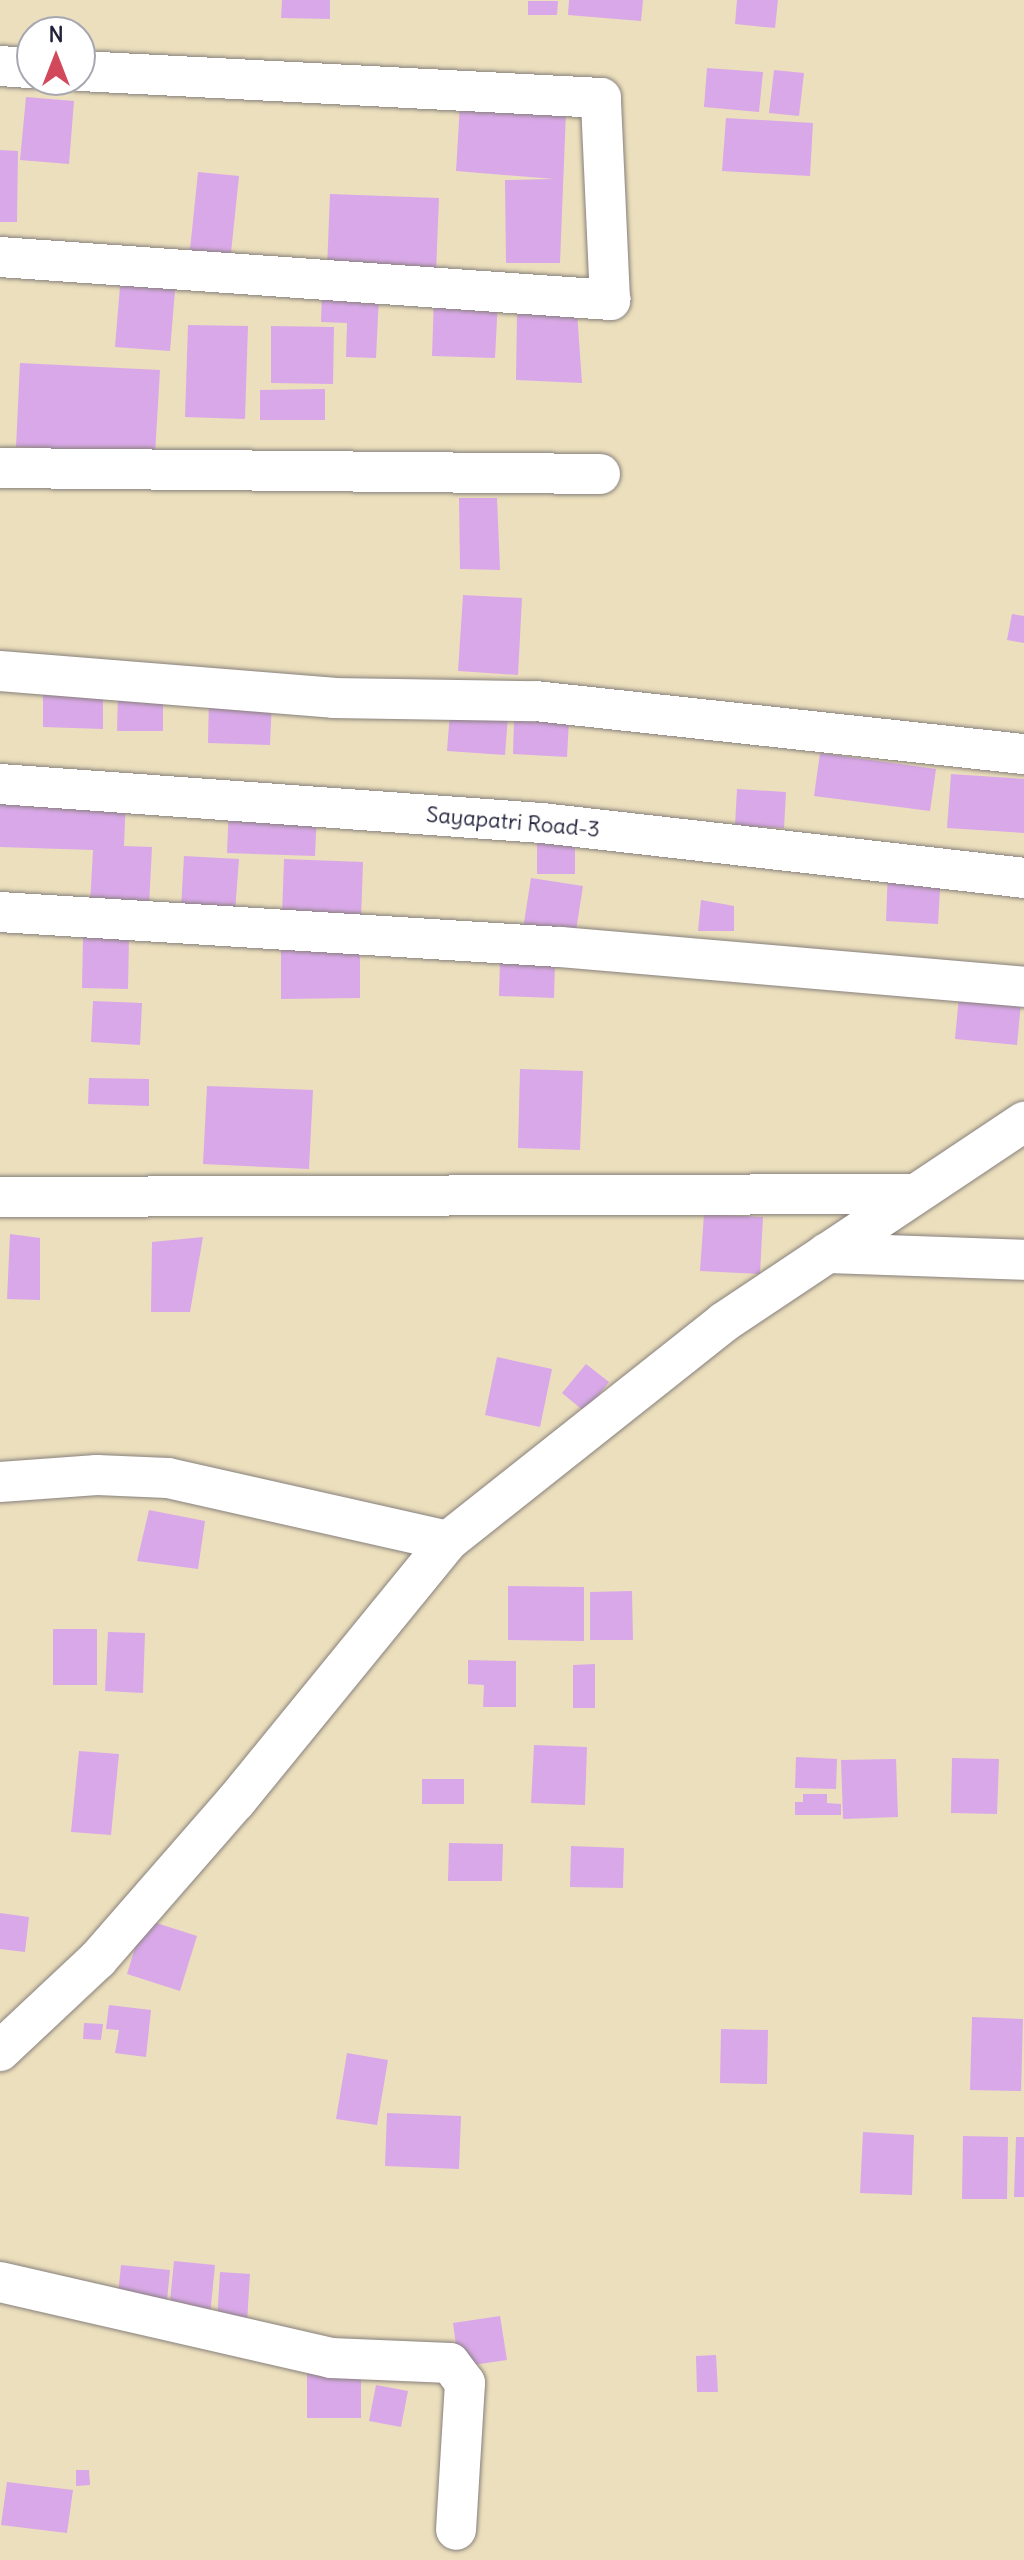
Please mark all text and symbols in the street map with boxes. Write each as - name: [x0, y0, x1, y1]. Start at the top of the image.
- north arrow: [16, 16, 96, 96]
- text: N: [48, 20, 64, 48]
- street label: Sayapatri Road-3: [425, 801, 601, 843]

